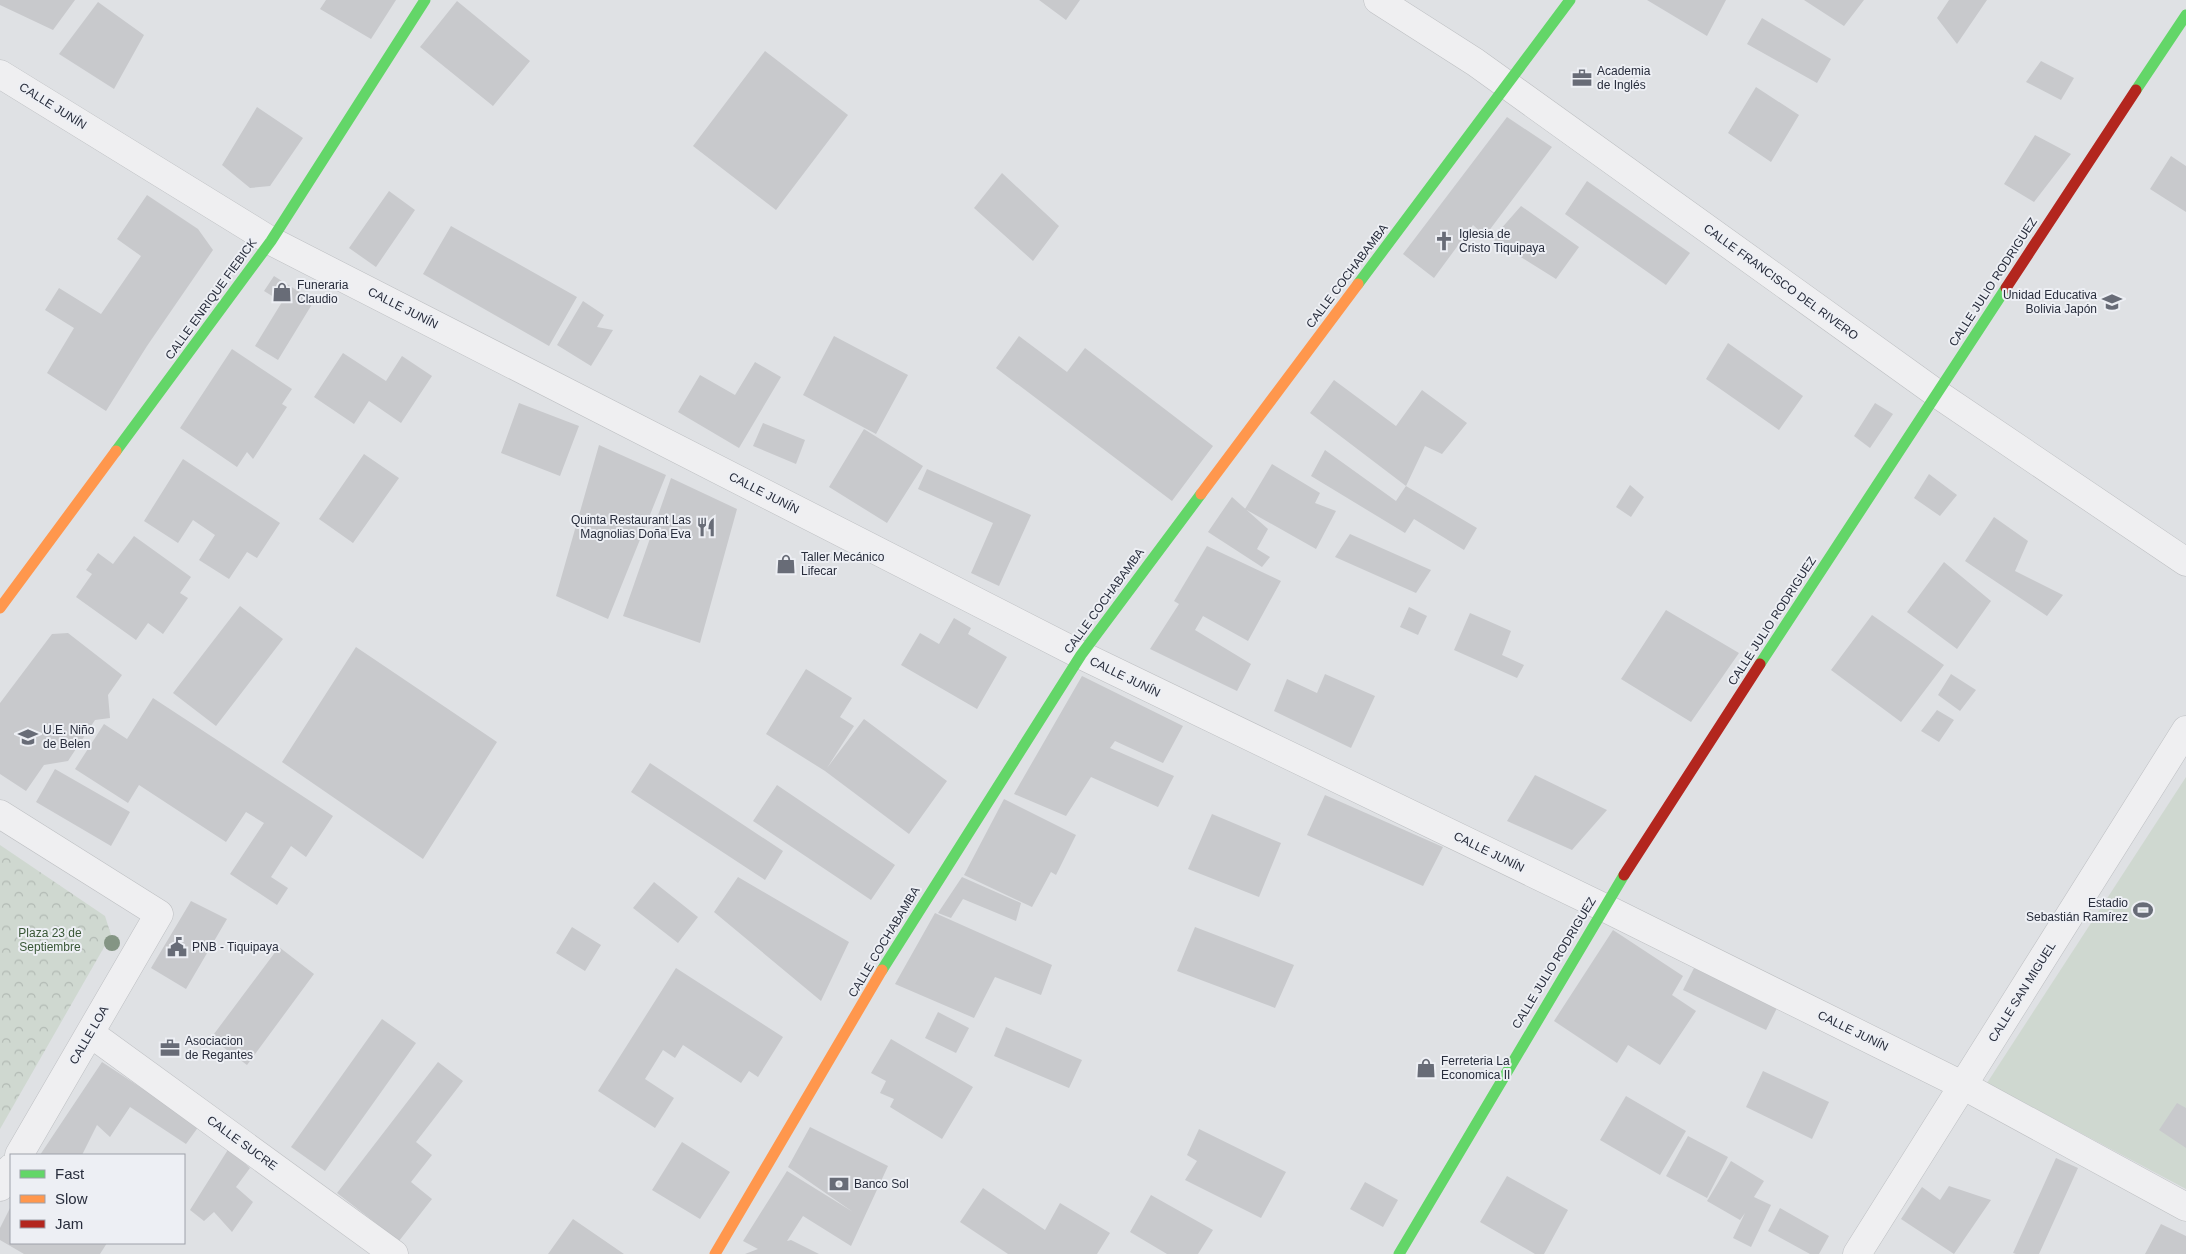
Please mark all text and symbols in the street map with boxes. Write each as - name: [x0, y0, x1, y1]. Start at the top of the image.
- place label: Academia de Inglés: [1597, 64, 1651, 92]
- office icon: Academia de Inglés: [1571, 67, 1593, 89]
- street label: CALLE JUNÍN: [17, 79, 90, 132]
- street label: CALLE JULIO RODRIGUEZ: [1946, 215, 2040, 349]
- street label: CALLE COCHABAMBA: [1303, 221, 1391, 331]
- street label: CALLE FRANCISCO DEL RIVERO: [1701, 221, 1861, 343]
- place label: Iglesia de Cristo Tiquipaya: [1459, 227, 1545, 255]
- church icon: Iglesia de Cristo Tiquipaya: [1433, 230, 1455, 252]
- street label: CALLE ENRIQUE FIEBICK: [162, 236, 260, 362]
- place label: Funeraria Claudio: [297, 278, 349, 306]
- shop icon: Funeraria Claudio: [271, 281, 293, 303]
- street label: CALLE JUNÍN: [366, 283, 441, 332]
- place label: Unidad Educativa Bolivia Japón: [2003, 288, 2097, 316]
- school or university icon: Unidad Educativa Bolivia Japón: [2101, 291, 2123, 313]
- street label: CALLE JUNÍN: [727, 468, 802, 517]
- place label: Quinta Restaurant Las Magnolias Doña Eva: [571, 513, 691, 541]
- restaurant icon: Quinta Restaurant Las Magnolias Doña Eva: [695, 516, 717, 538]
- street label: CALLE COCHABAMBA: [1061, 546, 1147, 656]
- place label: Taller Mecánico Lifecar: [801, 550, 885, 578]
- shop icon: Taller Mecánico Lifecar: [775, 553, 797, 575]
- street label: CALLE JULIO RODRIGUEZ: [1725, 554, 1819, 688]
- street label: CALLE JUNÍN: [1087, 653, 1163, 700]
- place label: U.E. Niño de Belen: [43, 723, 95, 751]
- school or university icon: U.E. Niño de Belen: [17, 726, 39, 748]
- street label: CALLE JUNÍN: [1451, 828, 1527, 875]
- street label: CALLE COCHABAMBA: [845, 884, 923, 1000]
- street label: CALLE JULIO RODRIGUEZ: [1509, 895, 1599, 1031]
- place label: Estadio Sebastián Ramírez: [2026, 896, 2128, 924]
- sports icon: Estadio Sebastián Ramírez: [2132, 899, 2154, 921]
- park label: Plaza 23 de Septiembre: [18, 926, 82, 954]
- public building icon: PNB - Tiquipaya: [166, 936, 188, 958]
- street label: CALLE SAN MIGUEL: [1985, 939, 2059, 1045]
- place label: PNB - Tiquipaya: [192, 940, 279, 954]
- street label: CALLE LOA: [67, 1003, 111, 1067]
- street label: CALLE JUNÍN: [1815, 1007, 1891, 1054]
- place label: Asociacion de Regantes: [185, 1034, 253, 1062]
- office icon: Asociacion de Regantes: [159, 1037, 181, 1059]
- place label: Ferreteria La Economica II: [1441, 1054, 1510, 1082]
- shop icon: Ferreteria La Economica II: [1415, 1057, 1437, 1079]
- street label: CALLE SUCRE: [204, 1113, 280, 1173]
- legend: [10, 1154, 185, 1244]
- text: Fast: [55, 1165, 85, 1182]
- bank icon: Banco Sol: [828, 1173, 850, 1195]
- place label: Banco Sol: [854, 1177, 909, 1191]
- text: Slow: [55, 1190, 88, 1207]
- text: Jam: [55, 1215, 83, 1232]

